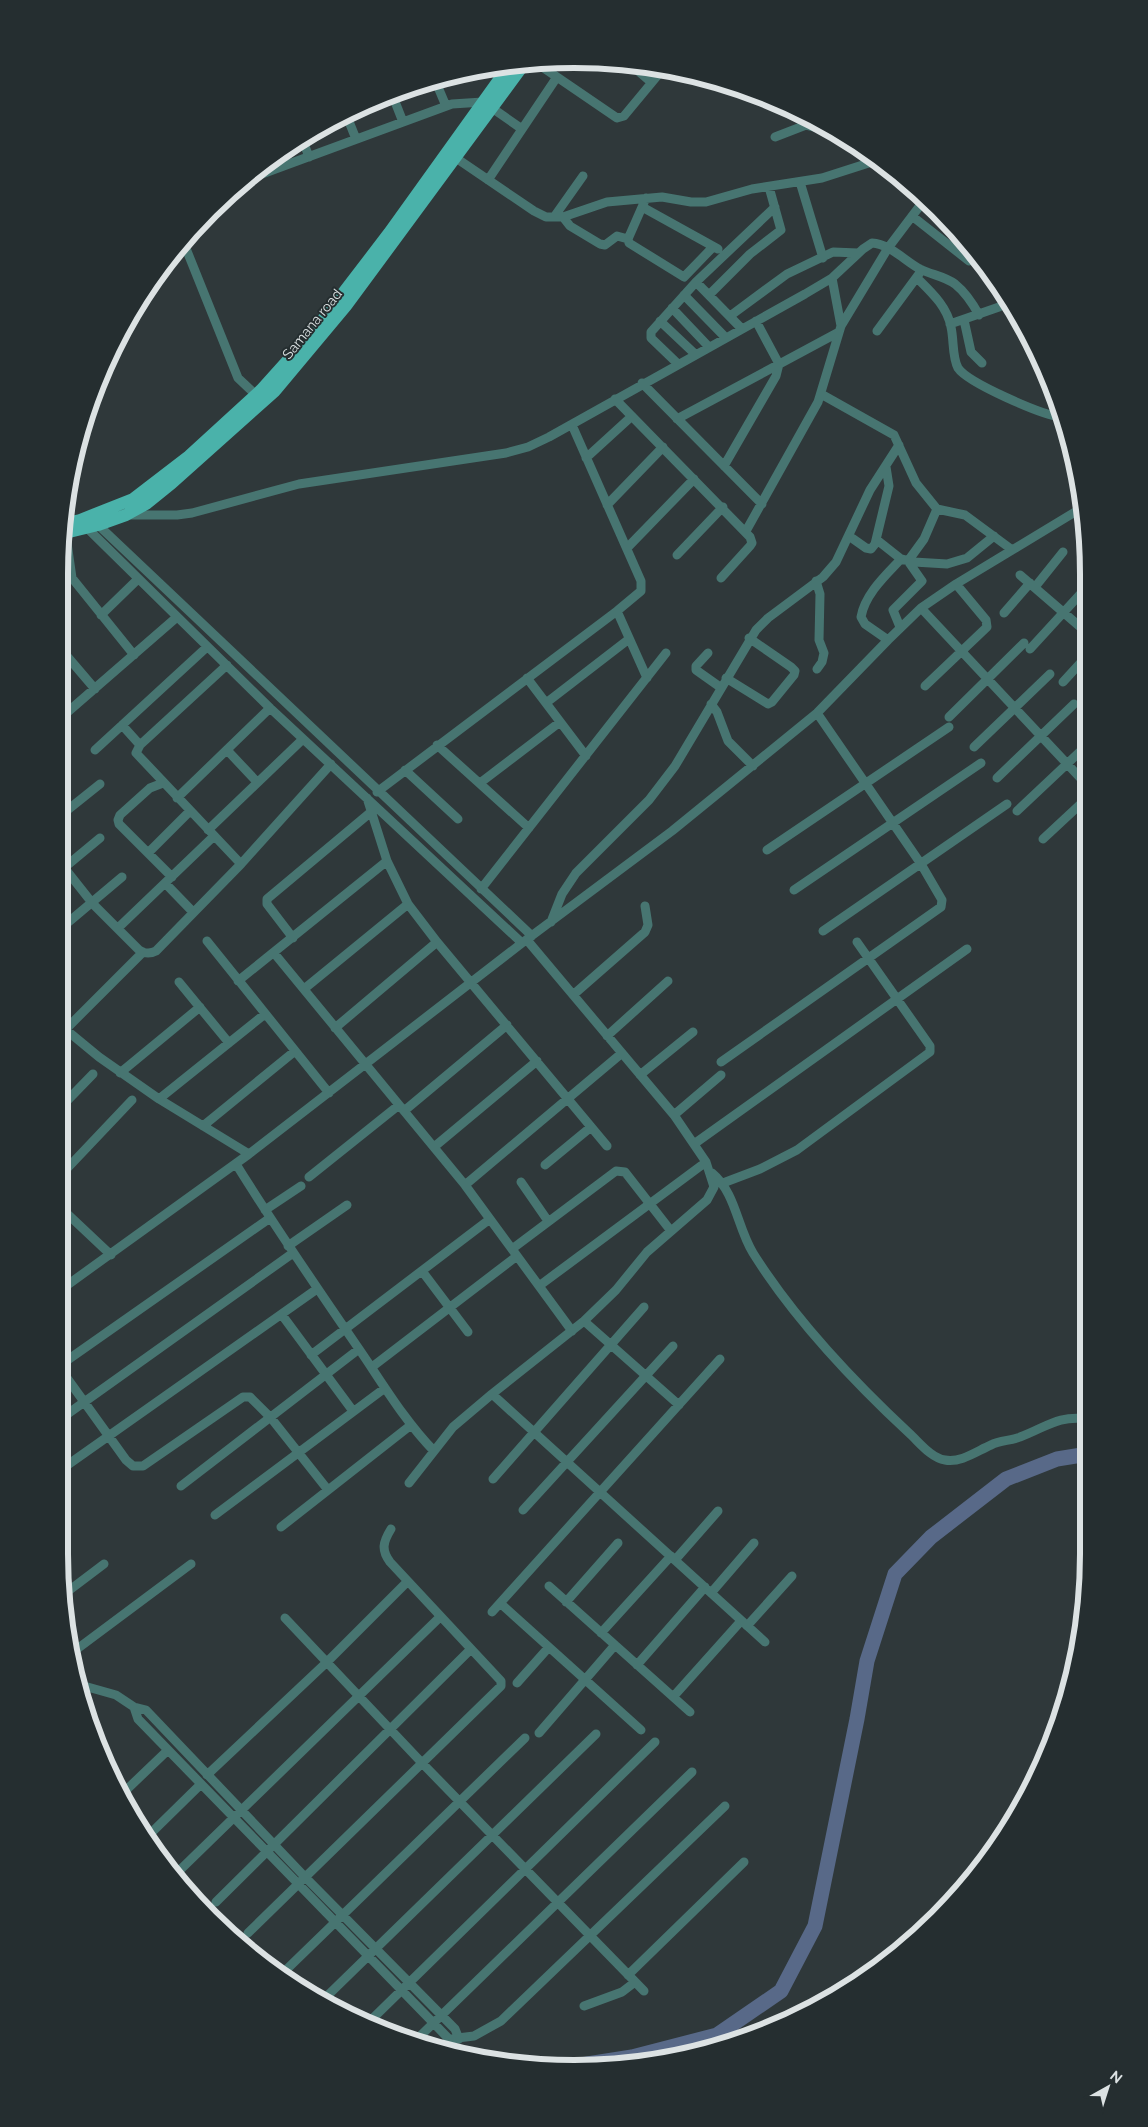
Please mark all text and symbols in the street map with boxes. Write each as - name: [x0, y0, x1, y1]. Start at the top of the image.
- street label: Samana road: [279, 286, 345, 362]
- north arrow: [1083, 2062, 1133, 2112]
- text: N: [1107, 2067, 1125, 2086]

